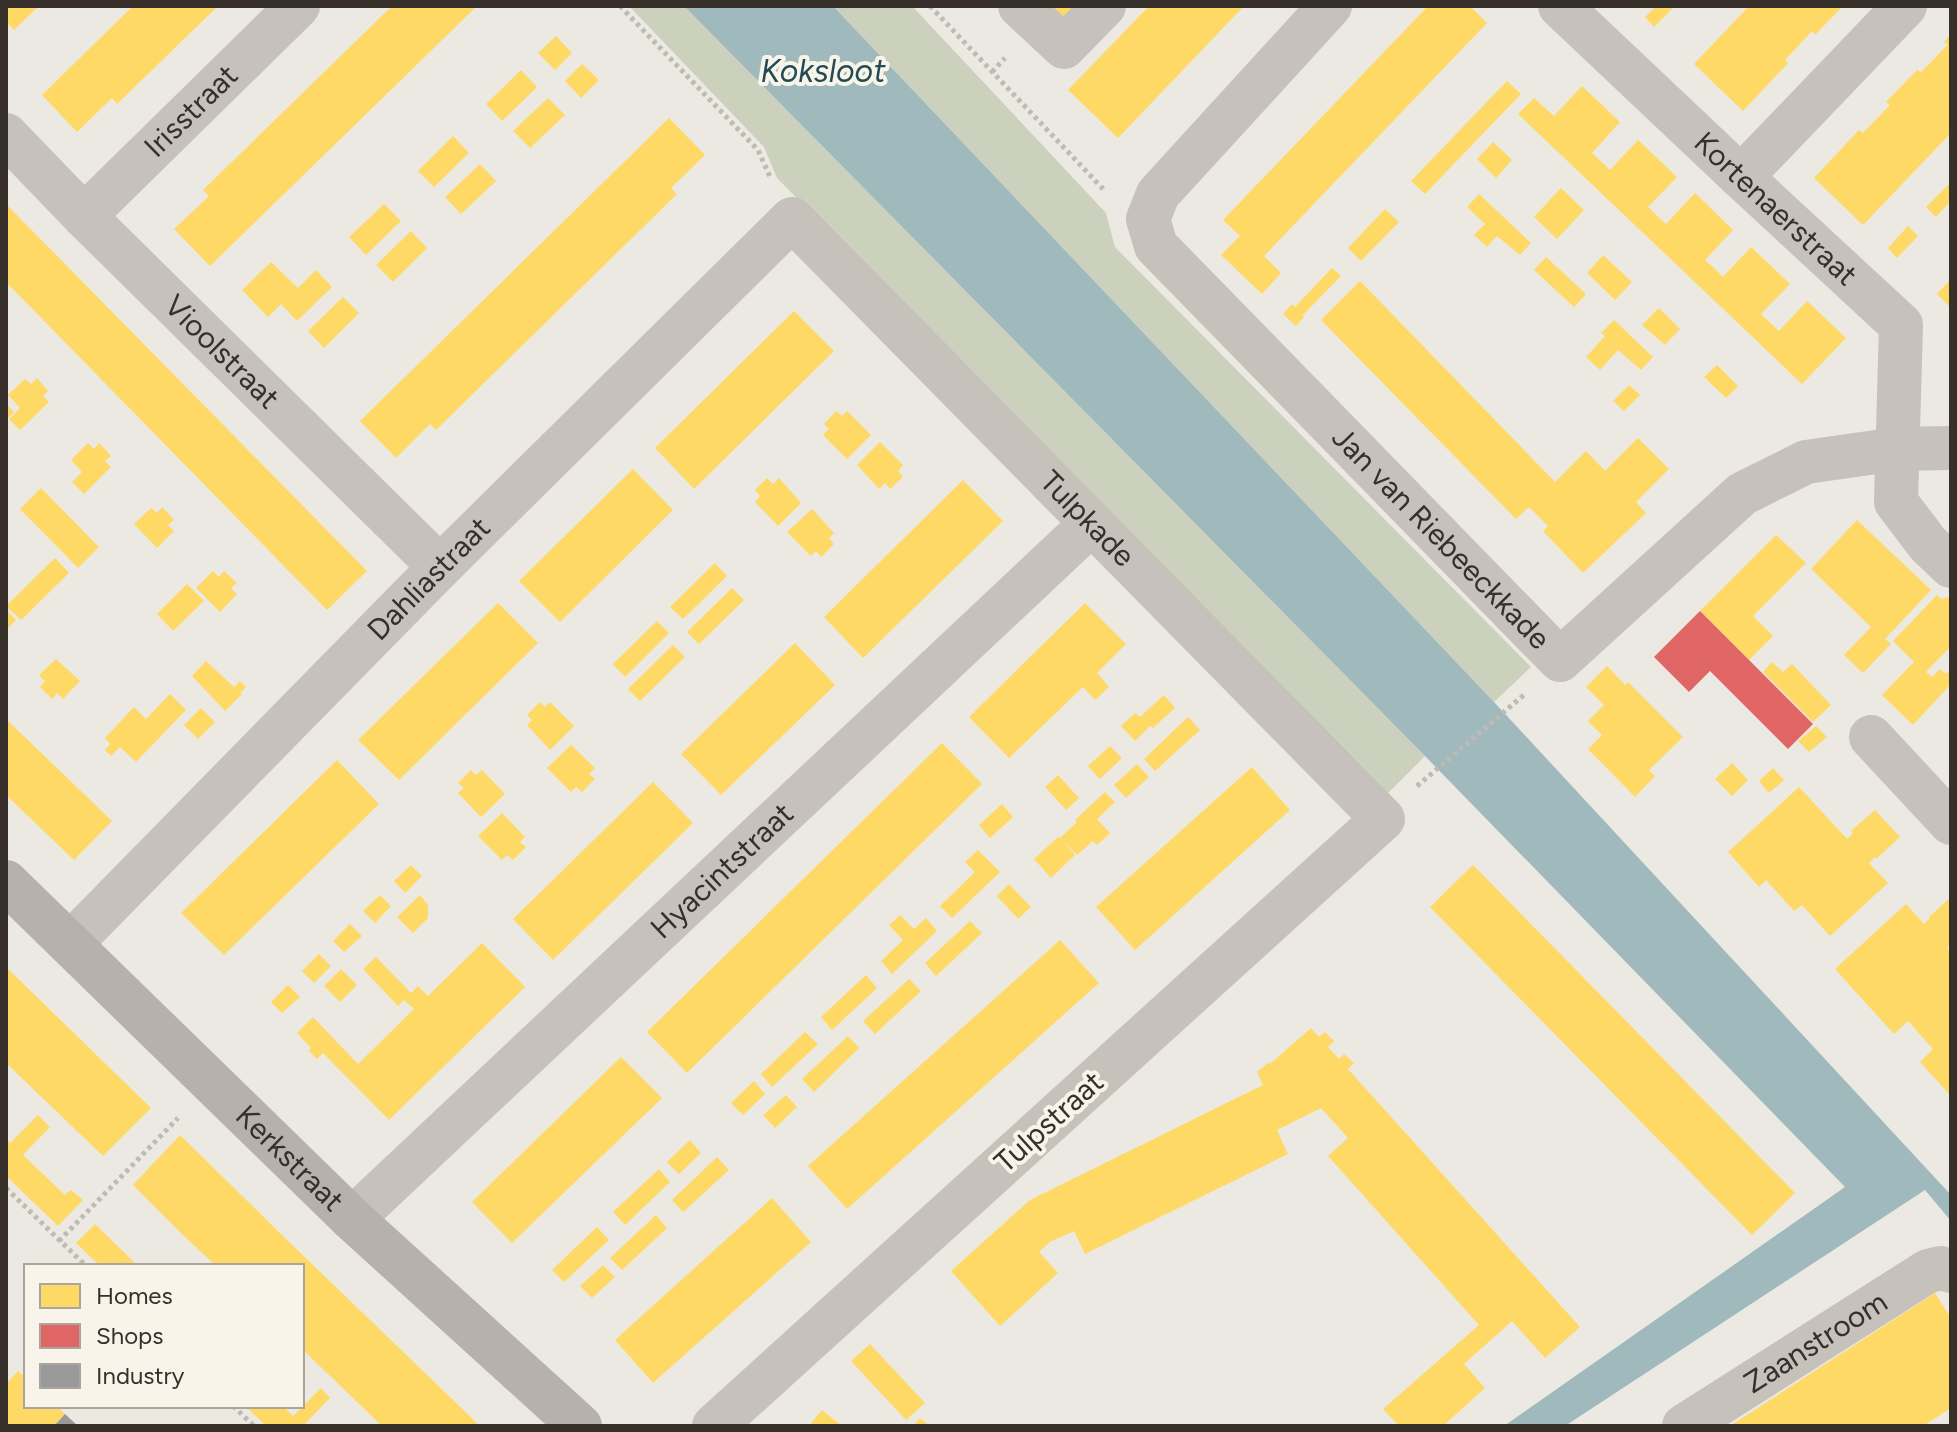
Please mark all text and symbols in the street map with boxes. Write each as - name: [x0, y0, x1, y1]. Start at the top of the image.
- water label: Koksloot: [760, 52, 886, 90]
- street label: Irisstraat: [136, 57, 245, 165]
- street label: Kortenaerstraat: [1687, 124, 1865, 293]
- street label: Vioolstraat: [157, 287, 287, 416]
- street label: Jan van Riebeeckkade: [1325, 419, 1558, 657]
- street label: Tulpkade: [1032, 463, 1143, 574]
- street label: Dahliastraat: [359, 509, 498, 648]
- street label: Hyacintstraat: [643, 795, 801, 946]
- street label: Tulpstraat: [987, 1063, 1111, 1180]
- street label: Kerkstraat: [228, 1097, 352, 1219]
- legend: [24, 1264, 304, 1408]
- text: Homes: [96, 1281, 173, 1310]
- street label: Zaanstroom: [1737, 1283, 1894, 1401]
- text: Shops: [96, 1321, 163, 1350]
- text: Industry: [96, 1361, 185, 1390]

